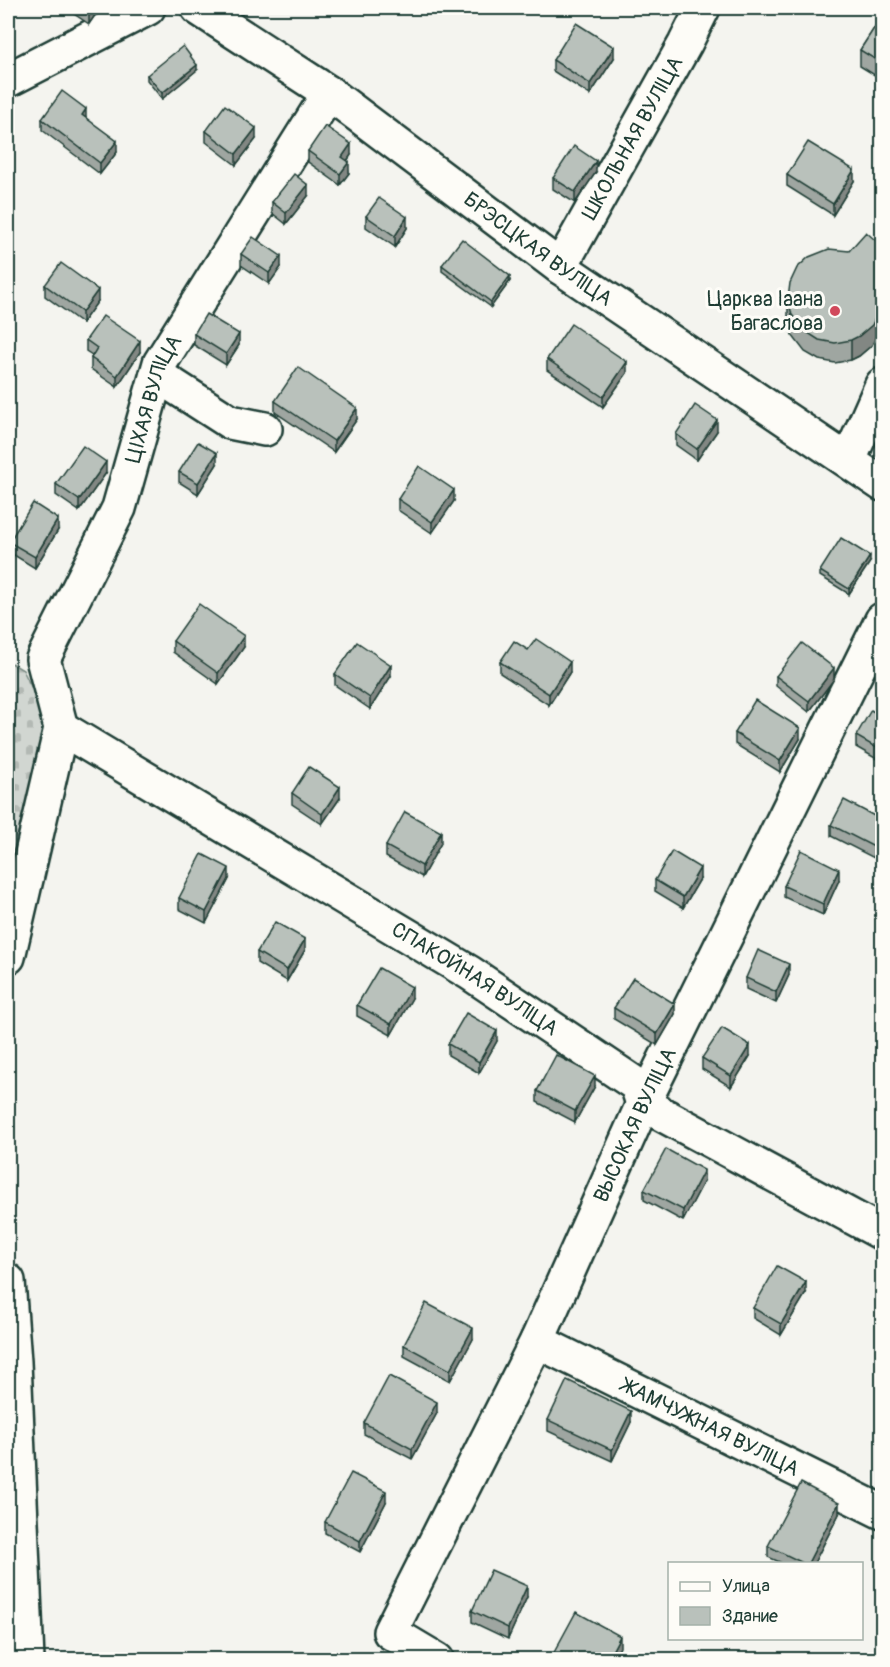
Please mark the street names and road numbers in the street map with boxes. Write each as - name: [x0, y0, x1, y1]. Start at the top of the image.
- street label: ШКОЛЬНАЯ ВУЛІЦА: [576, 52, 689, 225]
- street label: БРЭСЦКАЯ ВУЛІЦА: [458, 186, 617, 312]
- street label: ЦІХАЯ ВУЛІЦА: [119, 330, 188, 466]
- street label: СПАКОЙНАЯ ВУЛІЦА: [386, 916, 563, 1042]
- street label: ВЫСОКАЯ ВУЛІЦА: [588, 1043, 683, 1207]
- street label: ЖАМЧУЖНАЯ ВУЛІЦА: [615, 1371, 804, 1483]

